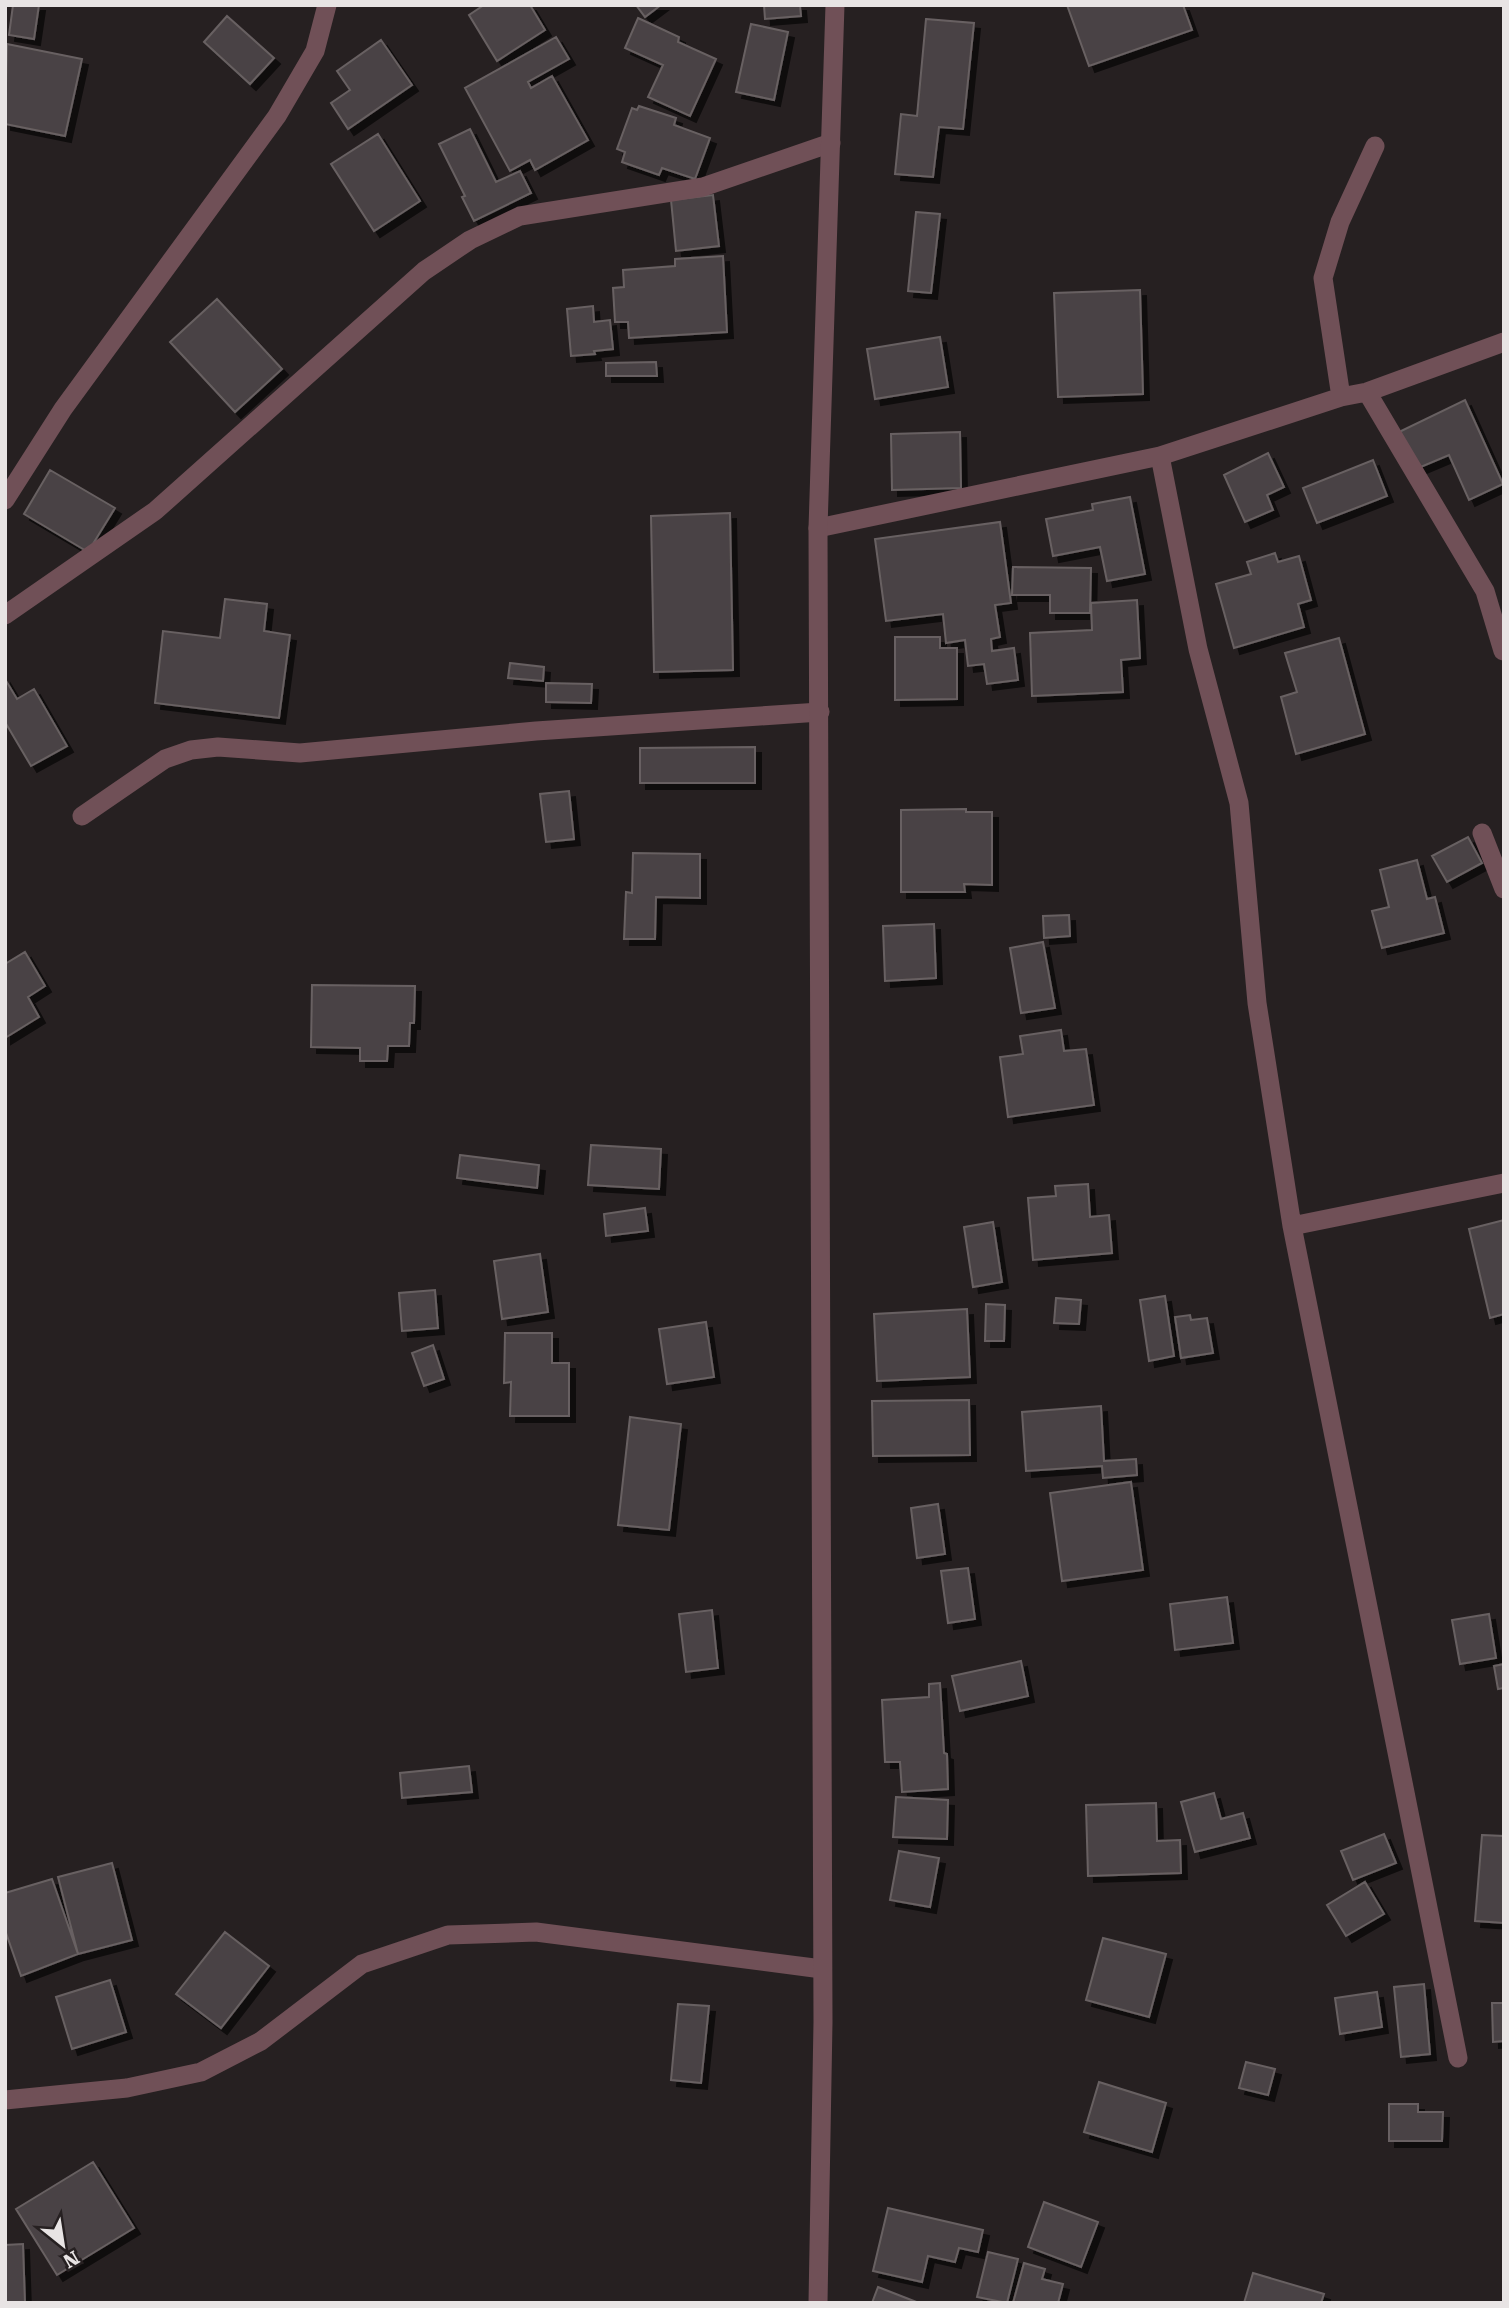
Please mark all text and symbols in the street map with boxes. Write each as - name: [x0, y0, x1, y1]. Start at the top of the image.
- north arrow: [28, 2210, 98, 2280]
- text: N: [59, 2246, 83, 2273]

